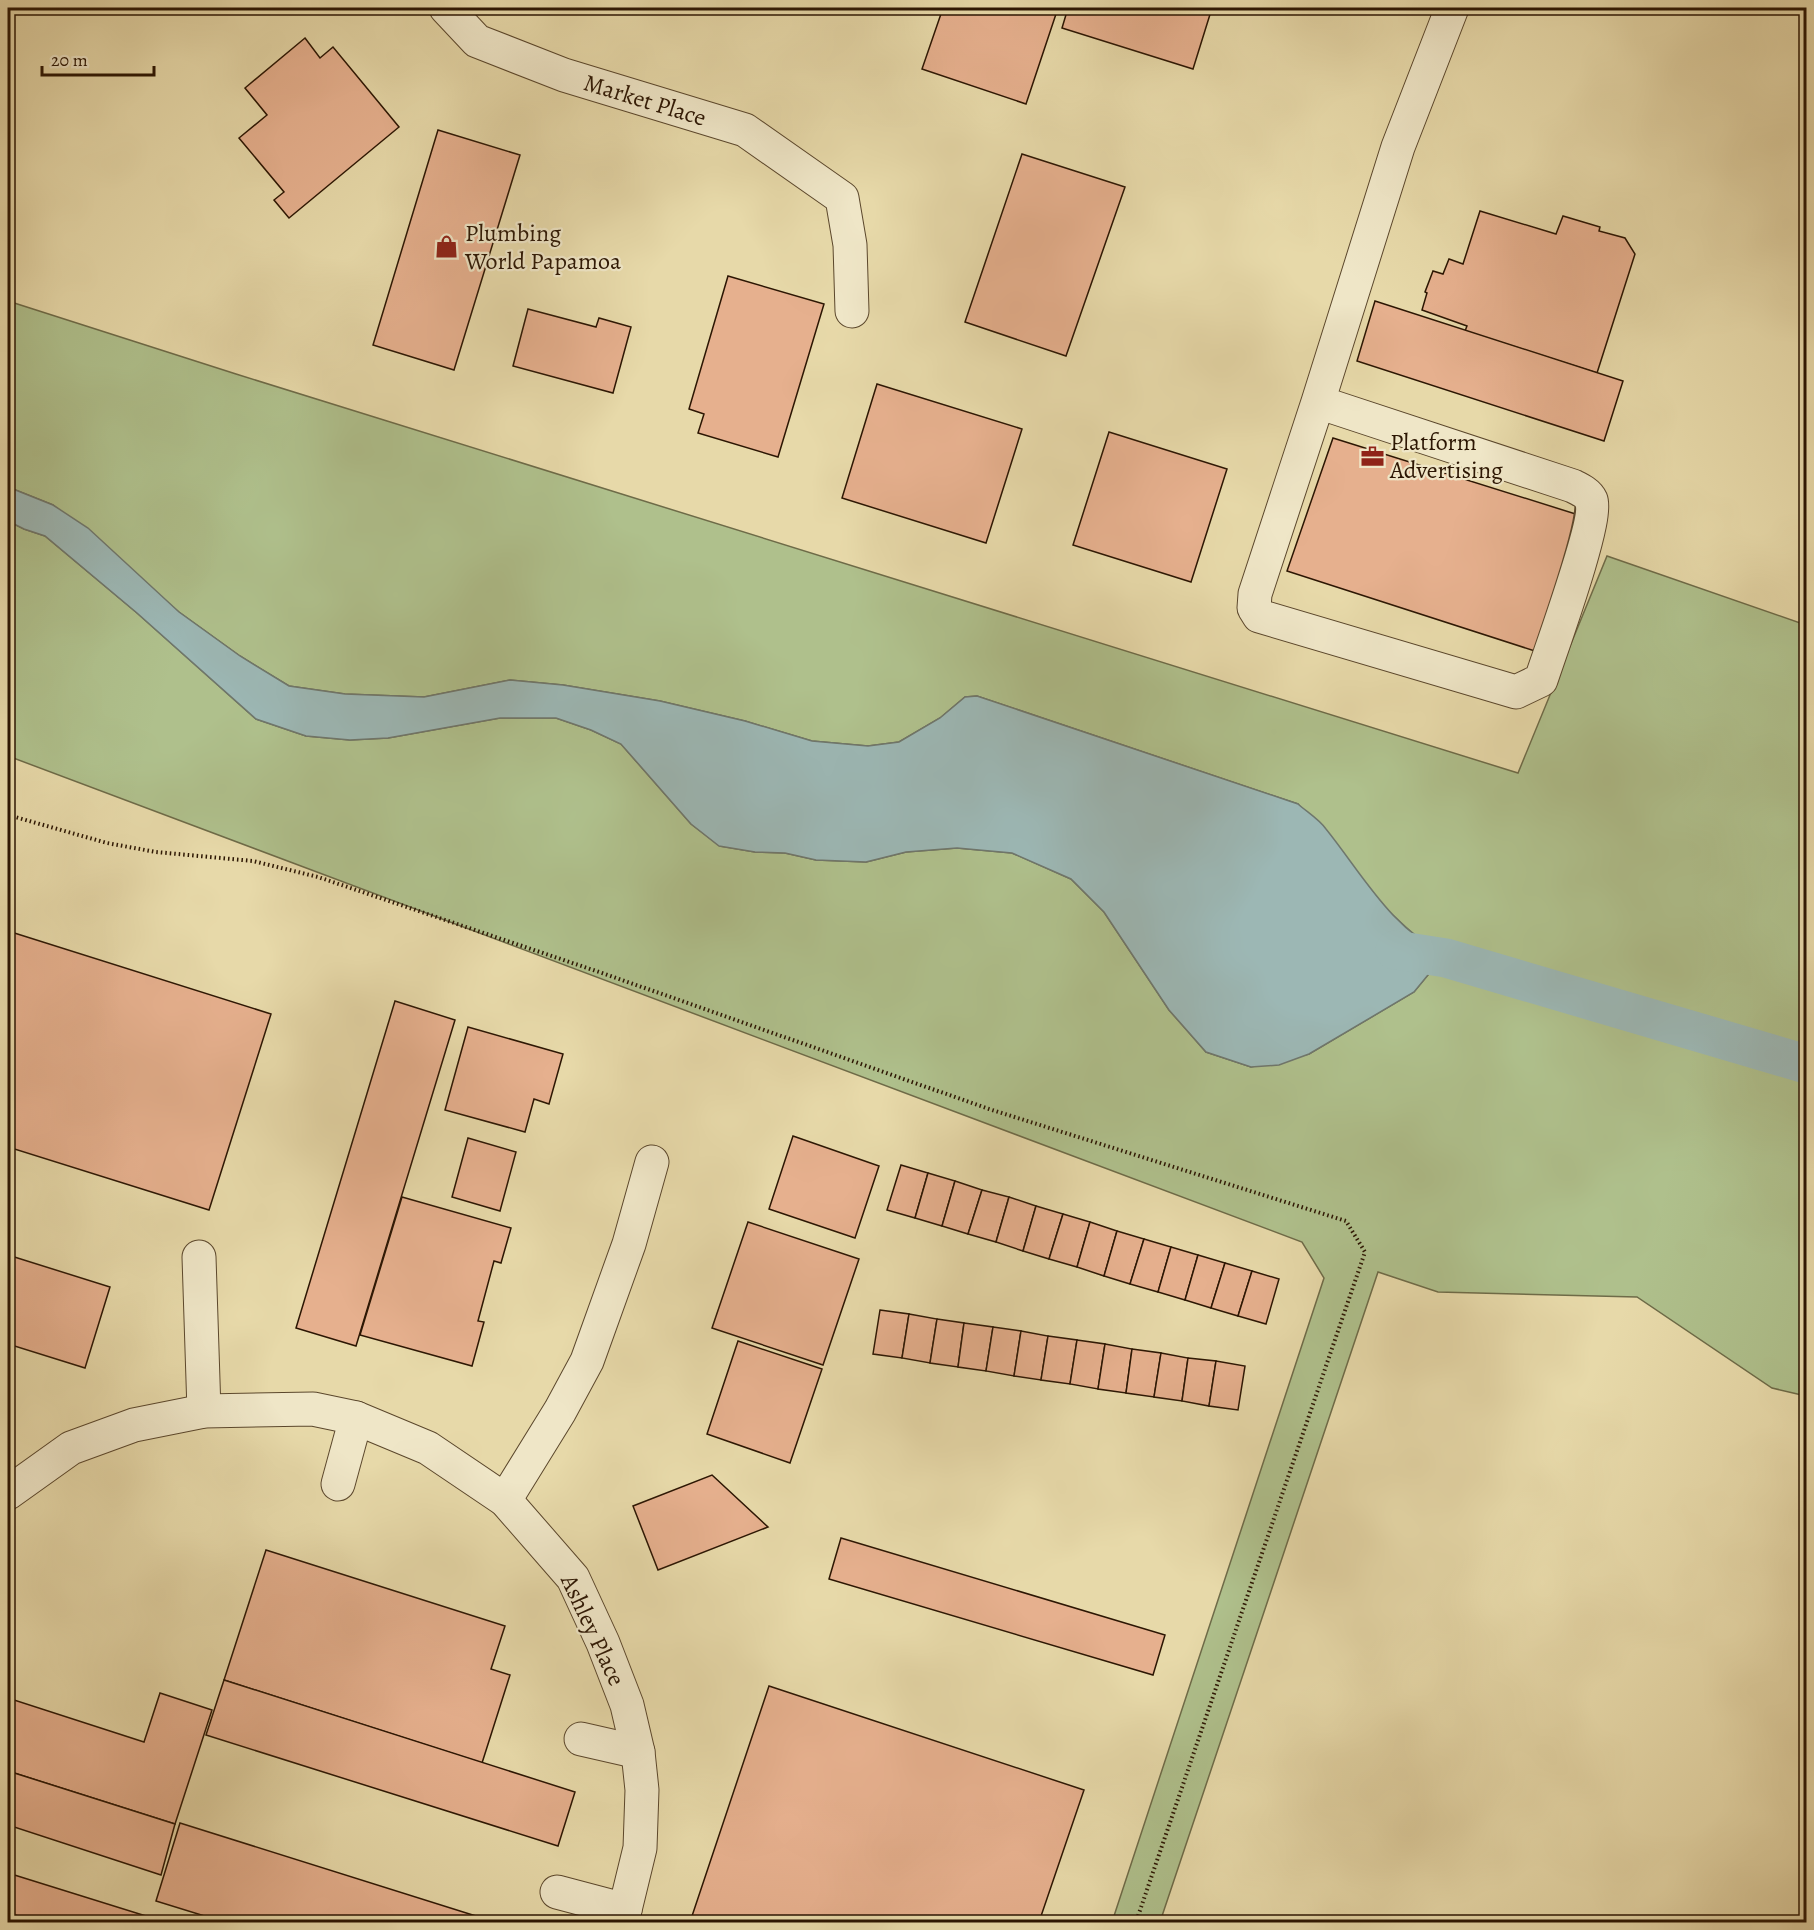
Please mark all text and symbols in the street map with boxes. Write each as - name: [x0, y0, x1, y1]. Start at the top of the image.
- scale bar: [42, 39, 154, 77]
- text: 20 m: [51, 48, 88, 72]
- street label: Market Place: [580, 66, 710, 134]
- place label: Plumbing World Papamoa: [464, 217, 622, 277]
- shop icon: Plumbing World Papamoa: [434, 234, 460, 260]
- place label: Platform Advertising: [1389, 426, 1503, 486]
- office icon: Platform Advertising: [1359, 443, 1385, 469]
- street label: Ashley Place: [553, 1568, 633, 1691]

